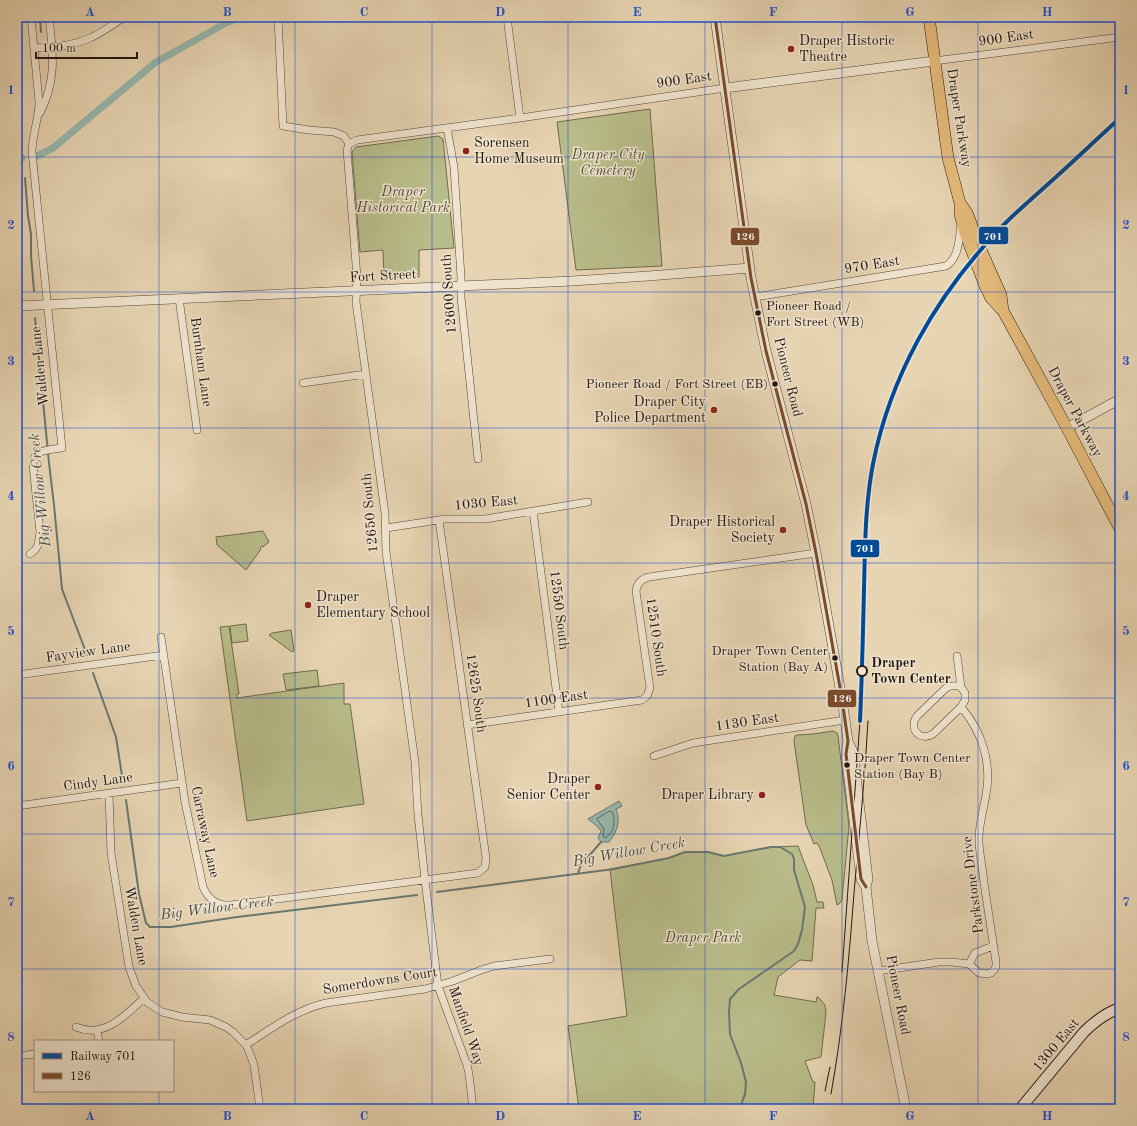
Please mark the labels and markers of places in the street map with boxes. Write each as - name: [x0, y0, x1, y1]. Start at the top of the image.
- place label: Draper Historic Theatre: [799, 34, 894, 64]
- marker: Draper Historic Theatre: [786, 44, 796, 54]
- place label: Sorensen Home Museum: [474, 136, 564, 166]
- marker: Sorensen Home Museum: [461, 146, 471, 156]
- place label: Pioneer Road / Fort Street (WB): [766, 300, 864, 329]
- marker: Pioneer Road / Fort Street (WB): [753, 308, 763, 318]
- place label: Pioneer Road / Fort Street (EB): [586, 378, 768, 391]
- marker: Pioneer Road / Fort Street (EB): [770, 379, 780, 389]
- place label: Draper City Police Department: [594, 395, 707, 425]
- marker: Draper City Police Department: [709, 405, 719, 415]
- place label: Draper Historical Society: [669, 515, 776, 545]
- marker: Draper Historical Society: [778, 525, 788, 535]
- place label: Draper Elementary School: [316, 590, 430, 620]
- marker: Draper Elementary School: [303, 600, 313, 610]
- place label: Draper Town Center Station (Bay A): [711, 645, 829, 674]
- marker: Draper Town Center Station (Bay A): [830, 653, 840, 663]
- place label: Draper Town Center: [871, 656, 951, 686]
- marker: Draper Town Center: [856, 665, 868, 677]
- place label: Draper Town Center Station (Bay B): [854, 752, 971, 781]
- marker: Draper Town Center Station (Bay B): [842, 760, 852, 770]
- place label: Draper Senior Center: [506, 772, 590, 802]
- marker: Draper Senior Center: [593, 782, 603, 792]
- place label: Draper Library: [661, 788, 755, 802]
- marker: Draper Library: [757, 790, 767, 800]

